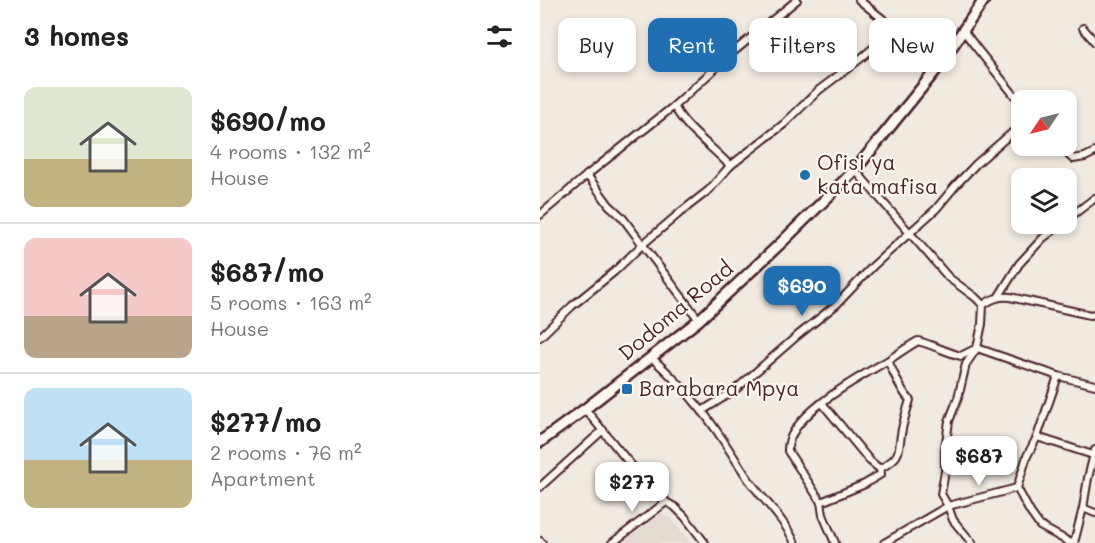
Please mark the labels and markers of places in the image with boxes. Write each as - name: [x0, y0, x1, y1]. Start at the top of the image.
- place label: Ofisi ya kata mafisa: [817, 148, 938, 199]
- marker: Ofisi ya kata mafisa: [798, 168, 812, 182]
- pin: $690: [766, 266, 838, 317]
- place label: Barabara Mpya: [639, 374, 799, 401]
- marker: Barabara Mpya: [620, 382, 634, 396]
- pin: $687: [943, 436, 1015, 487]
- pin: $277: [596, 462, 668, 513]

